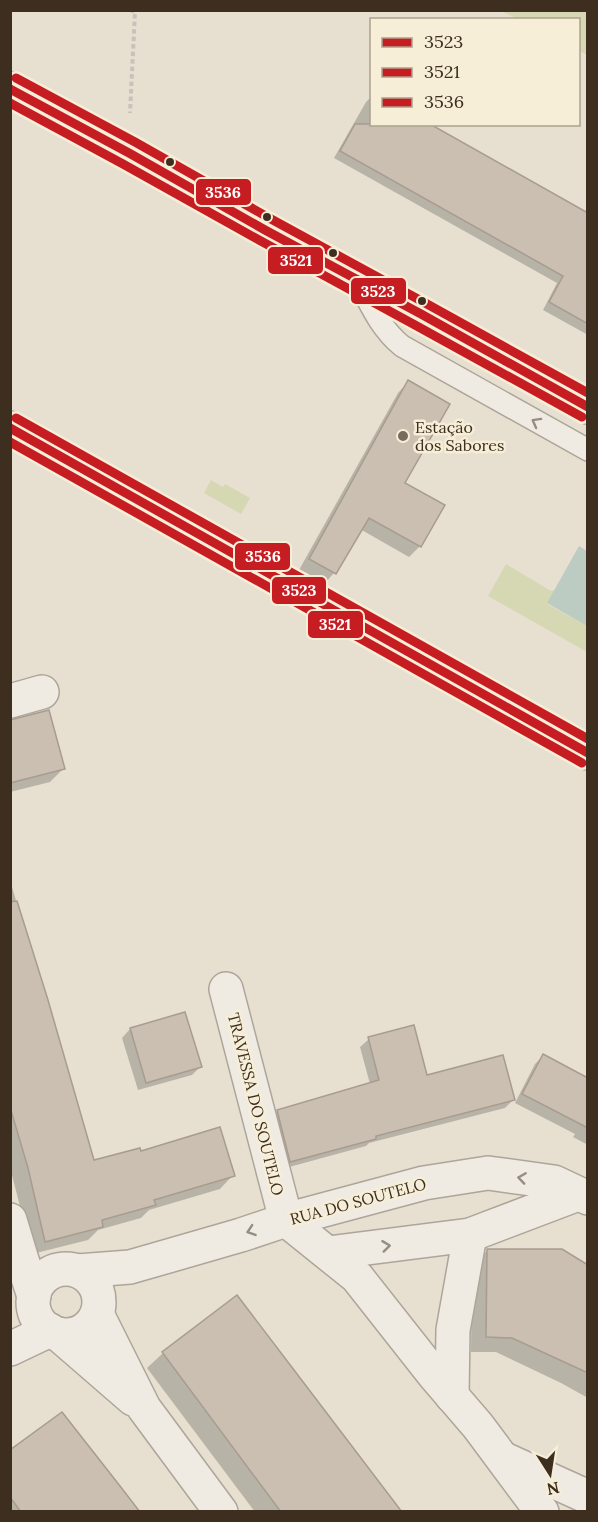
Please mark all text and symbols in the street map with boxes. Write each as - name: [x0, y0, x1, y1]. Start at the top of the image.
- legend: [370, 18, 580, 126]
- text: 3523: [424, 30, 463, 53]
- text: 3521: [424, 60, 460, 83]
- text: 3536: [424, 90, 464, 113]
- unlabelled marker: [164, 156, 176, 168]
- line badge: 3536: [195, 178, 252, 206]
- text: 3536: [205, 182, 241, 202]
- unlabelled marker: [261, 211, 273, 223]
- line badge: 3521: [267, 246, 324, 275]
- unlabelled marker: [327, 247, 339, 259]
- text: 3521: [280, 250, 312, 270]
- line badge: 3523: [350, 277, 407, 305]
- text: 3523: [360, 281, 396, 301]
- unlabelled marker: [416, 295, 428, 307]
- place label: Estação dos Sabores: [415, 417, 504, 455]
- one-way arrow: [532, 418, 543, 429]
- marker: Estação dos Sabores: [396, 429, 410, 443]
- line badge: 3536: [234, 542, 291, 571]
- text: 3536: [245, 546, 281, 566]
- line badge: 3523: [271, 576, 327, 605]
- text: 3523: [281, 580, 317, 600]
- line badge: 3521: [307, 610, 364, 639]
- text: 3521: [319, 614, 351, 634]
- street label: TRAVESSA DO SOUTELO: [224, 1011, 288, 1197]
- one-way arrow: [518, 1172, 527, 1184]
- street label: RUA DO SOUTELO: [288, 1173, 428, 1229]
- one-way arrow: [246, 1224, 257, 1237]
- one-way arrow: [381, 1240, 390, 1252]
- north arrow: [520, 1444, 580, 1504]
- text: N: [545, 1478, 561, 1500]

